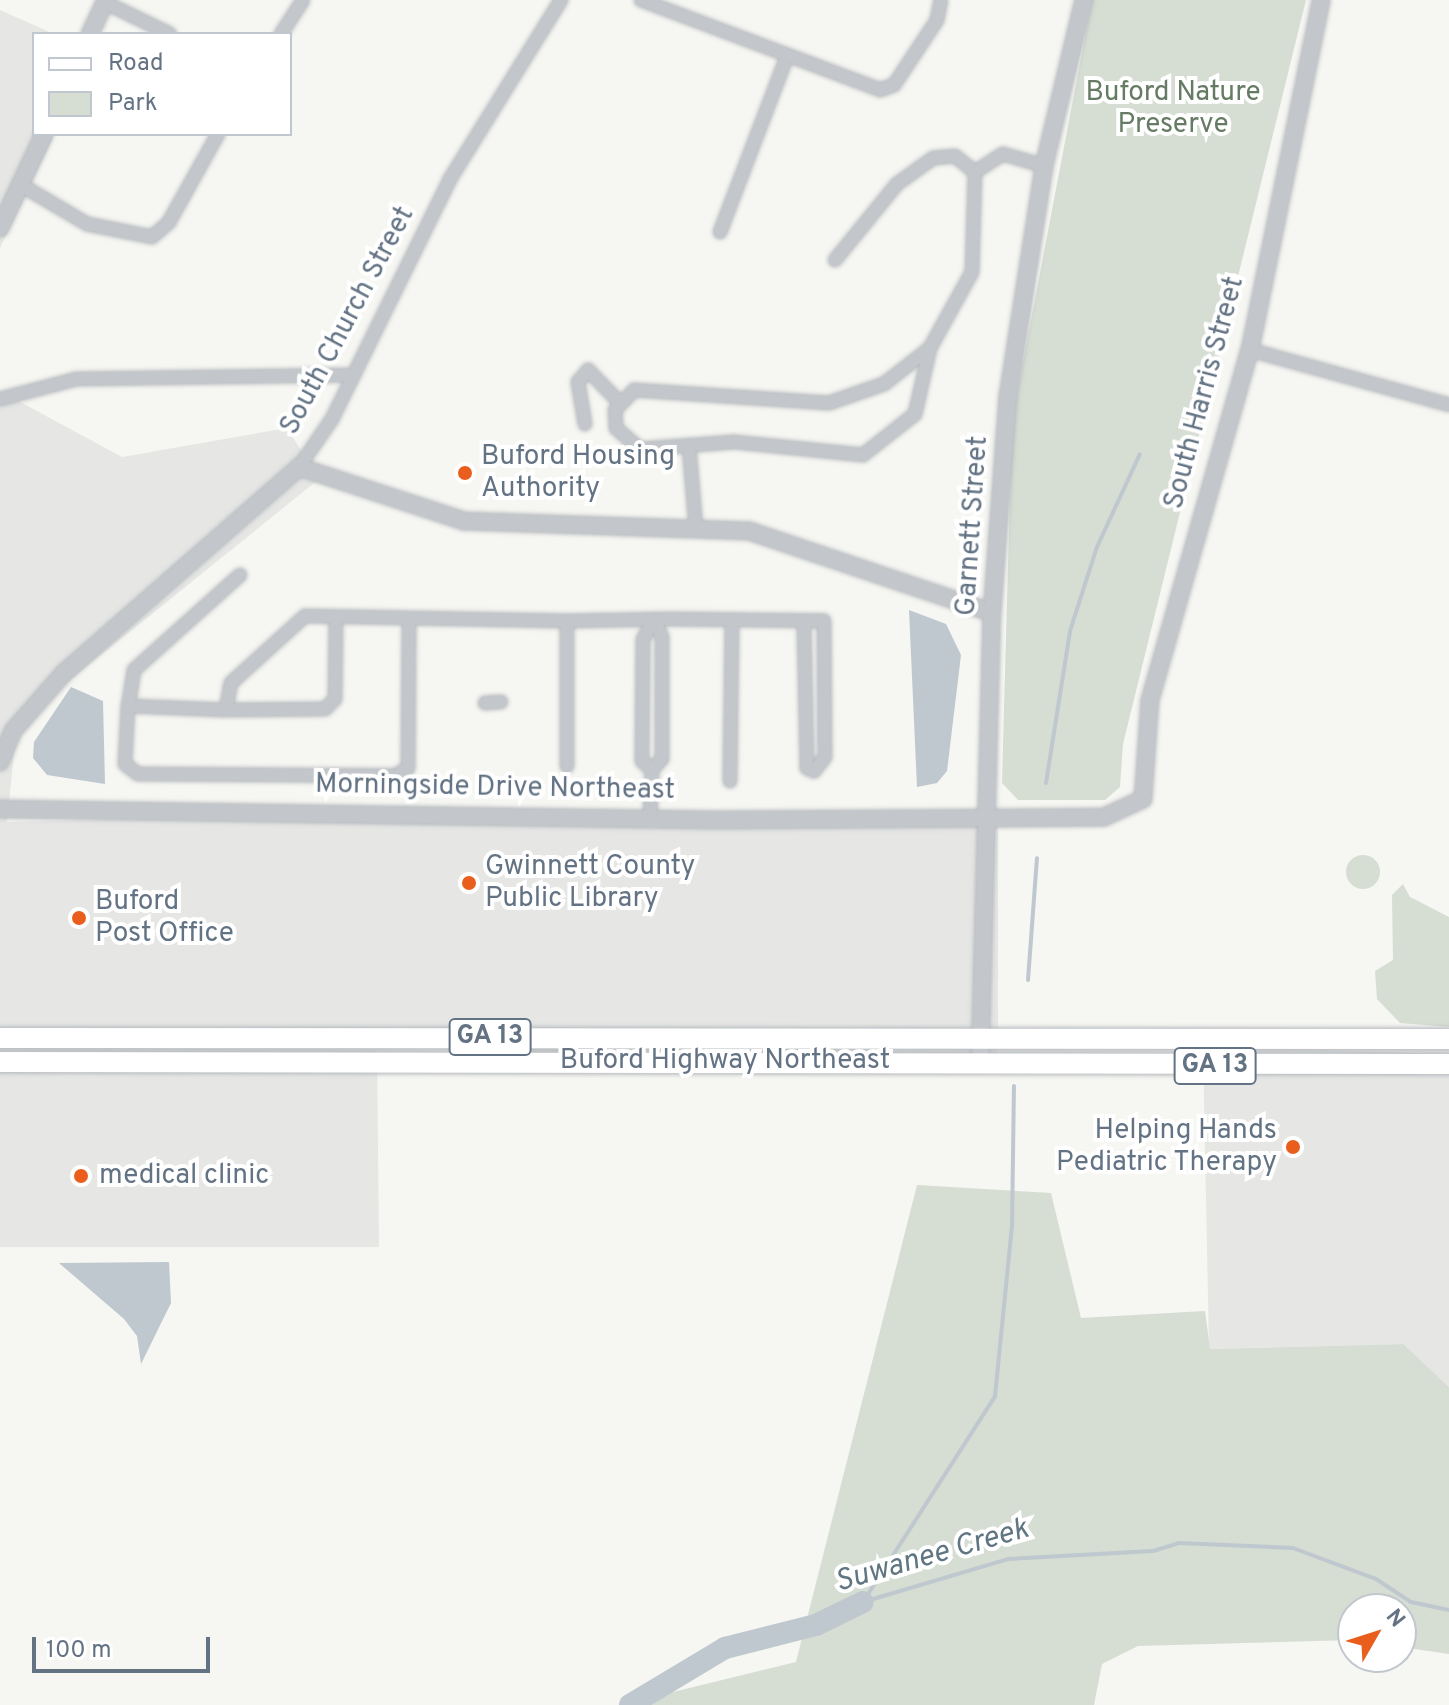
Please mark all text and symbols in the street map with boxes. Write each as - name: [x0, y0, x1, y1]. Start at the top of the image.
- legend: [32, 32, 292, 136]
- text: Road: [108, 49, 164, 79]
- park label: Buford Nature Preserve: [1085, 76, 1261, 142]
- text: Park: [108, 89, 158, 119]
- street label: South Church Street: [274, 201, 422, 441]
- street label: South Harris Street: [1158, 273, 1252, 513]
- street label: Garnett Street: [950, 435, 996, 617]
- place label: Buford Housing Authority: [481, 440, 675, 506]
- marker: Buford Housing Authority: [456, 464, 474, 482]
- street label: Morningside Drive Northeast: [315, 768, 675, 808]
- place label: Gwinnett County Public Library: [485, 850, 695, 916]
- marker: Gwinnett County Public Library: [460, 874, 478, 892]
- place label: Buford Post Office: [95, 885, 234, 951]
- marker: Buford Post Office: [70, 909, 88, 927]
- road number: GA 13: [448, 1015, 532, 1059]
- street label: Buford Highway Northeast: [560, 1044, 890, 1078]
- road number: GA 13: [1173, 1044, 1257, 1088]
- place label: Helping Hands Pediatric Therapy: [1055, 1114, 1277, 1180]
- marker: Helping Hands Pediatric Therapy: [1284, 1138, 1302, 1156]
- place label: medical clinic: [99, 1159, 269, 1193]
- marker: medical clinic: [70, 1165, 92, 1187]
- water label: Suwanee Creek: [831, 1512, 1033, 1602]
- north arrow: [1337, 1593, 1417, 1673]
- text: N: [1379, 1604, 1410, 1633]
- scale bar: [36, 1621, 214, 1671]
- text: 100 m: [46, 1636, 112, 1666]

